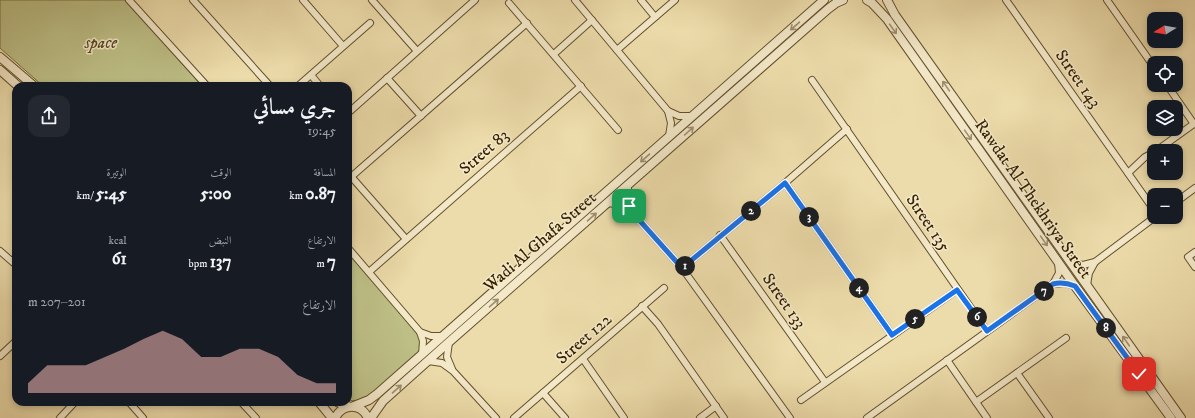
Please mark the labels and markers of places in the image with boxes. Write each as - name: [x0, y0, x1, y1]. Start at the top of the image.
- pin: [612, 189, 646, 223]
- pin: 2: [741, 201, 761, 221]
- pin: 3: [799, 207, 819, 227]
- pin: 1: [675, 256, 695, 276]
- pin: 4: [849, 278, 869, 298]
- pin: 7: [1034, 281, 1054, 301]
- pin: 6: [967, 307, 987, 327]
- pin: 5: [905, 309, 925, 329]
- pin: 8: [1096, 318, 1116, 338]
- pin: [1122, 357, 1156, 391]

